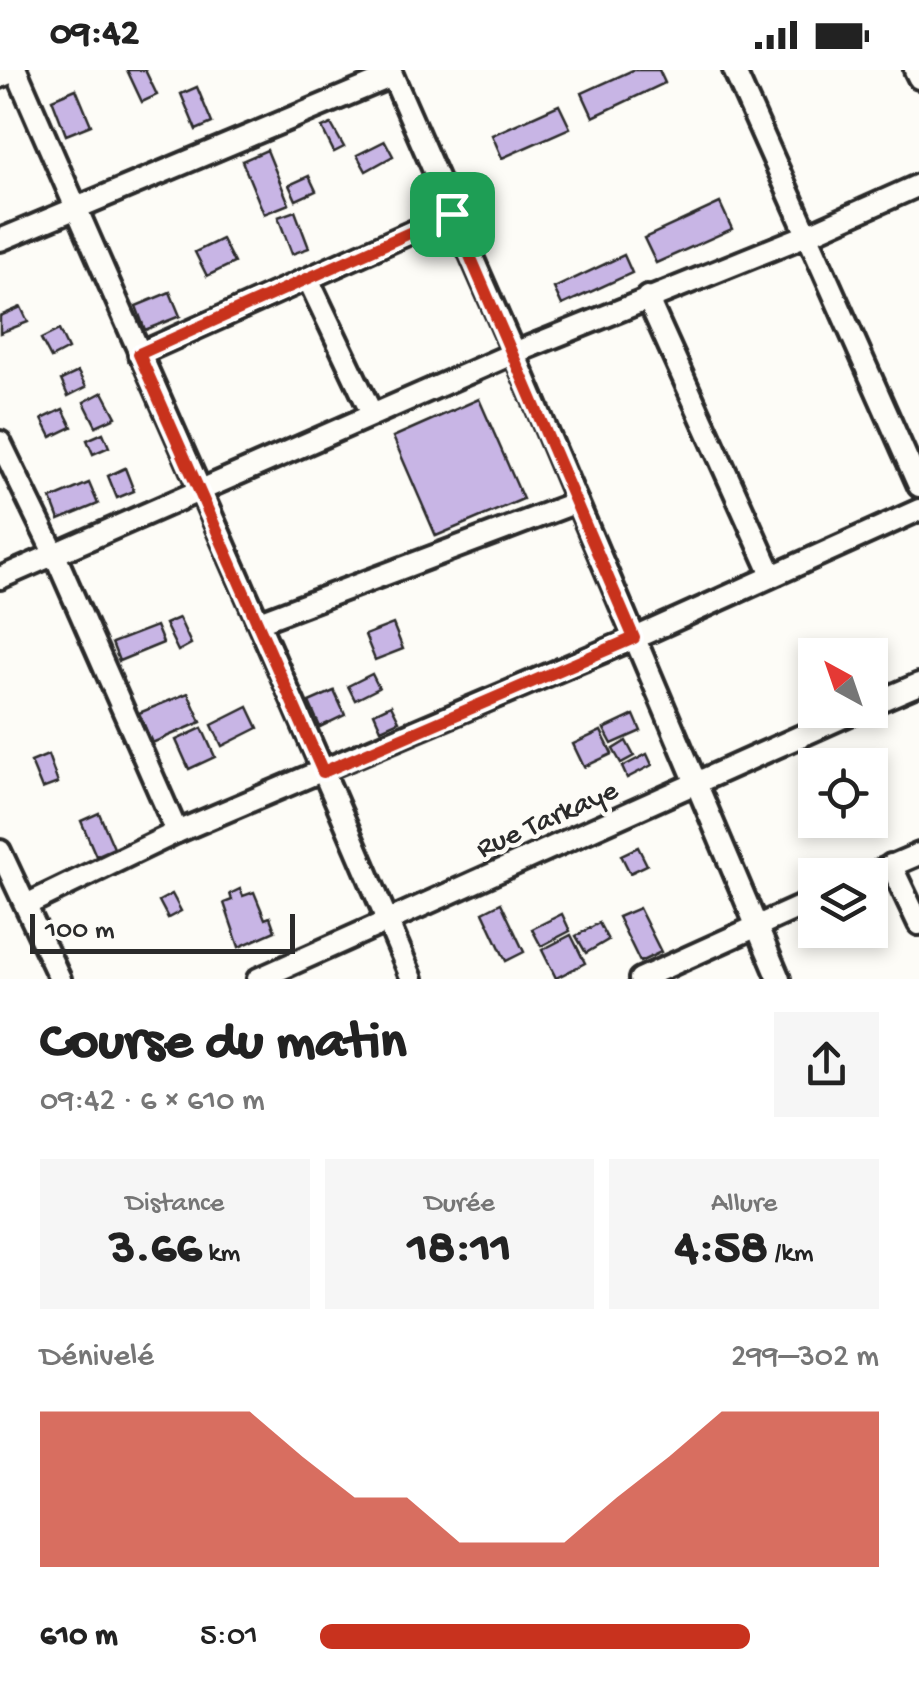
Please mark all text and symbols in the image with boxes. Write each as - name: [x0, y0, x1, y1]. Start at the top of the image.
- text: 09:42: [50, 13, 139, 57]
- pin: [410, 172, 495, 257]
- icon: arrive: [425, 187, 480, 242]
- north arrow: [798, 638, 888, 728]
- map controls: [798, 638, 888, 948]
- button: locate: [798, 748, 888, 838]
- street label: Rue Tarkaye: [472, 774, 625, 868]
- button: layers: [798, 858, 888, 948]
- scale bar: [30, 909, 295, 954]
- text: 100 m: [45, 915, 115, 948]
- button: share: [774, 1012, 879, 1117]
- text: Course du matin: [40, 1013, 406, 1077]
- text: 09:42 · 6 × 610 m: [40, 1083, 265, 1121]
- text: Distance: [125, 1188, 224, 1221]
- text: Durée: [424, 1188, 495, 1221]
- text: Allure: [711, 1188, 777, 1221]
- text: 3.66: [109, 1221, 202, 1280]
- text: 18:11: [408, 1221, 511, 1280]
- text: 4:58: [675, 1221, 768, 1280]
- text: km: [202, 1238, 241, 1271]
- text: /km: [768, 1238, 814, 1271]
- text: Dénivelé: [40, 1339, 154, 1377]
- text: 299–302 m: [731, 1339, 879, 1377]
- text: 610 m: [40, 1618, 118, 1656]
- text: 5:01: [200, 1618, 258, 1656]

